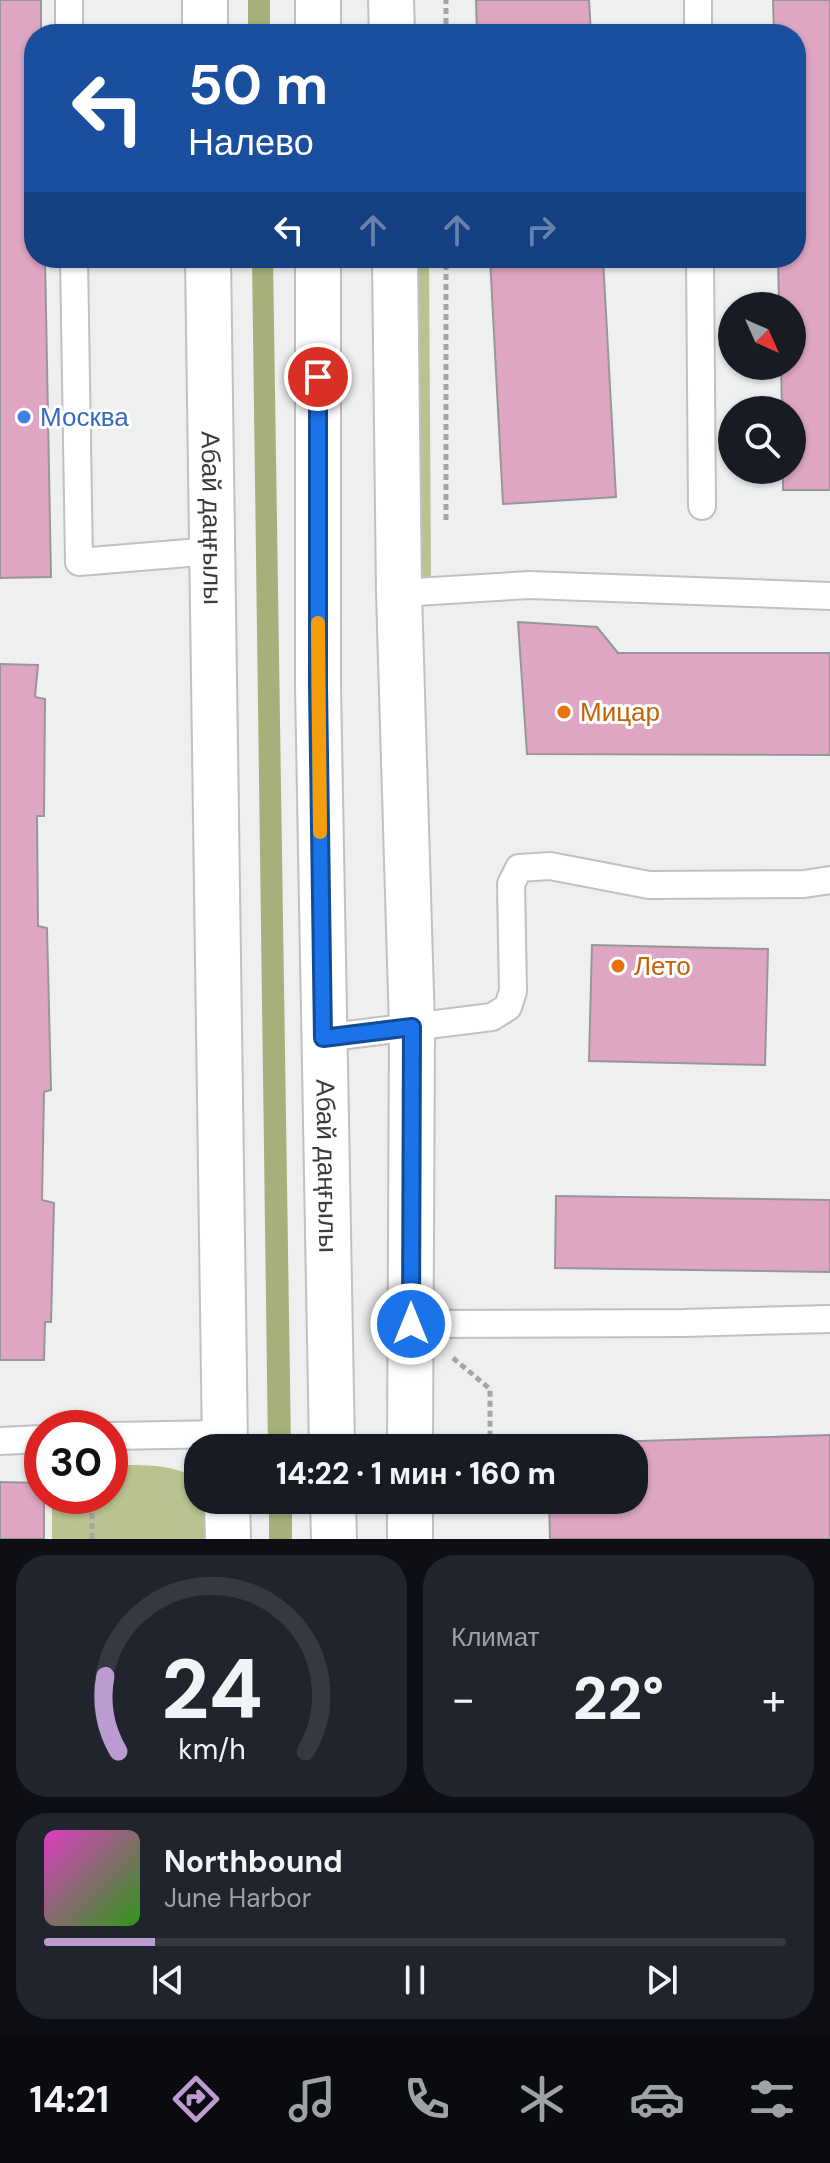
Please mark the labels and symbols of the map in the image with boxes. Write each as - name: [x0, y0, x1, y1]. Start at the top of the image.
- north arrow: [718, 292, 806, 380]
- pin: [284, 343, 352, 411]
- place label: Москва: [40, 400, 129, 434]
- marker: Москва: [15, 408, 33, 426]
- street label: Абай даңғылы: [193, 431, 230, 605]
- place label: Мицар: [580, 695, 660, 729]
- marker: Мицар: [555, 703, 573, 721]
- place label: Лето: [634, 949, 691, 983]
- marker: Лето: [609, 957, 627, 975]
- street label: Абай даңғылы: [308, 1079, 345, 1253]
- position arrow: [369, 1282, 453, 1366]
- speed limit sign: 30: [24, 1410, 128, 1514]

